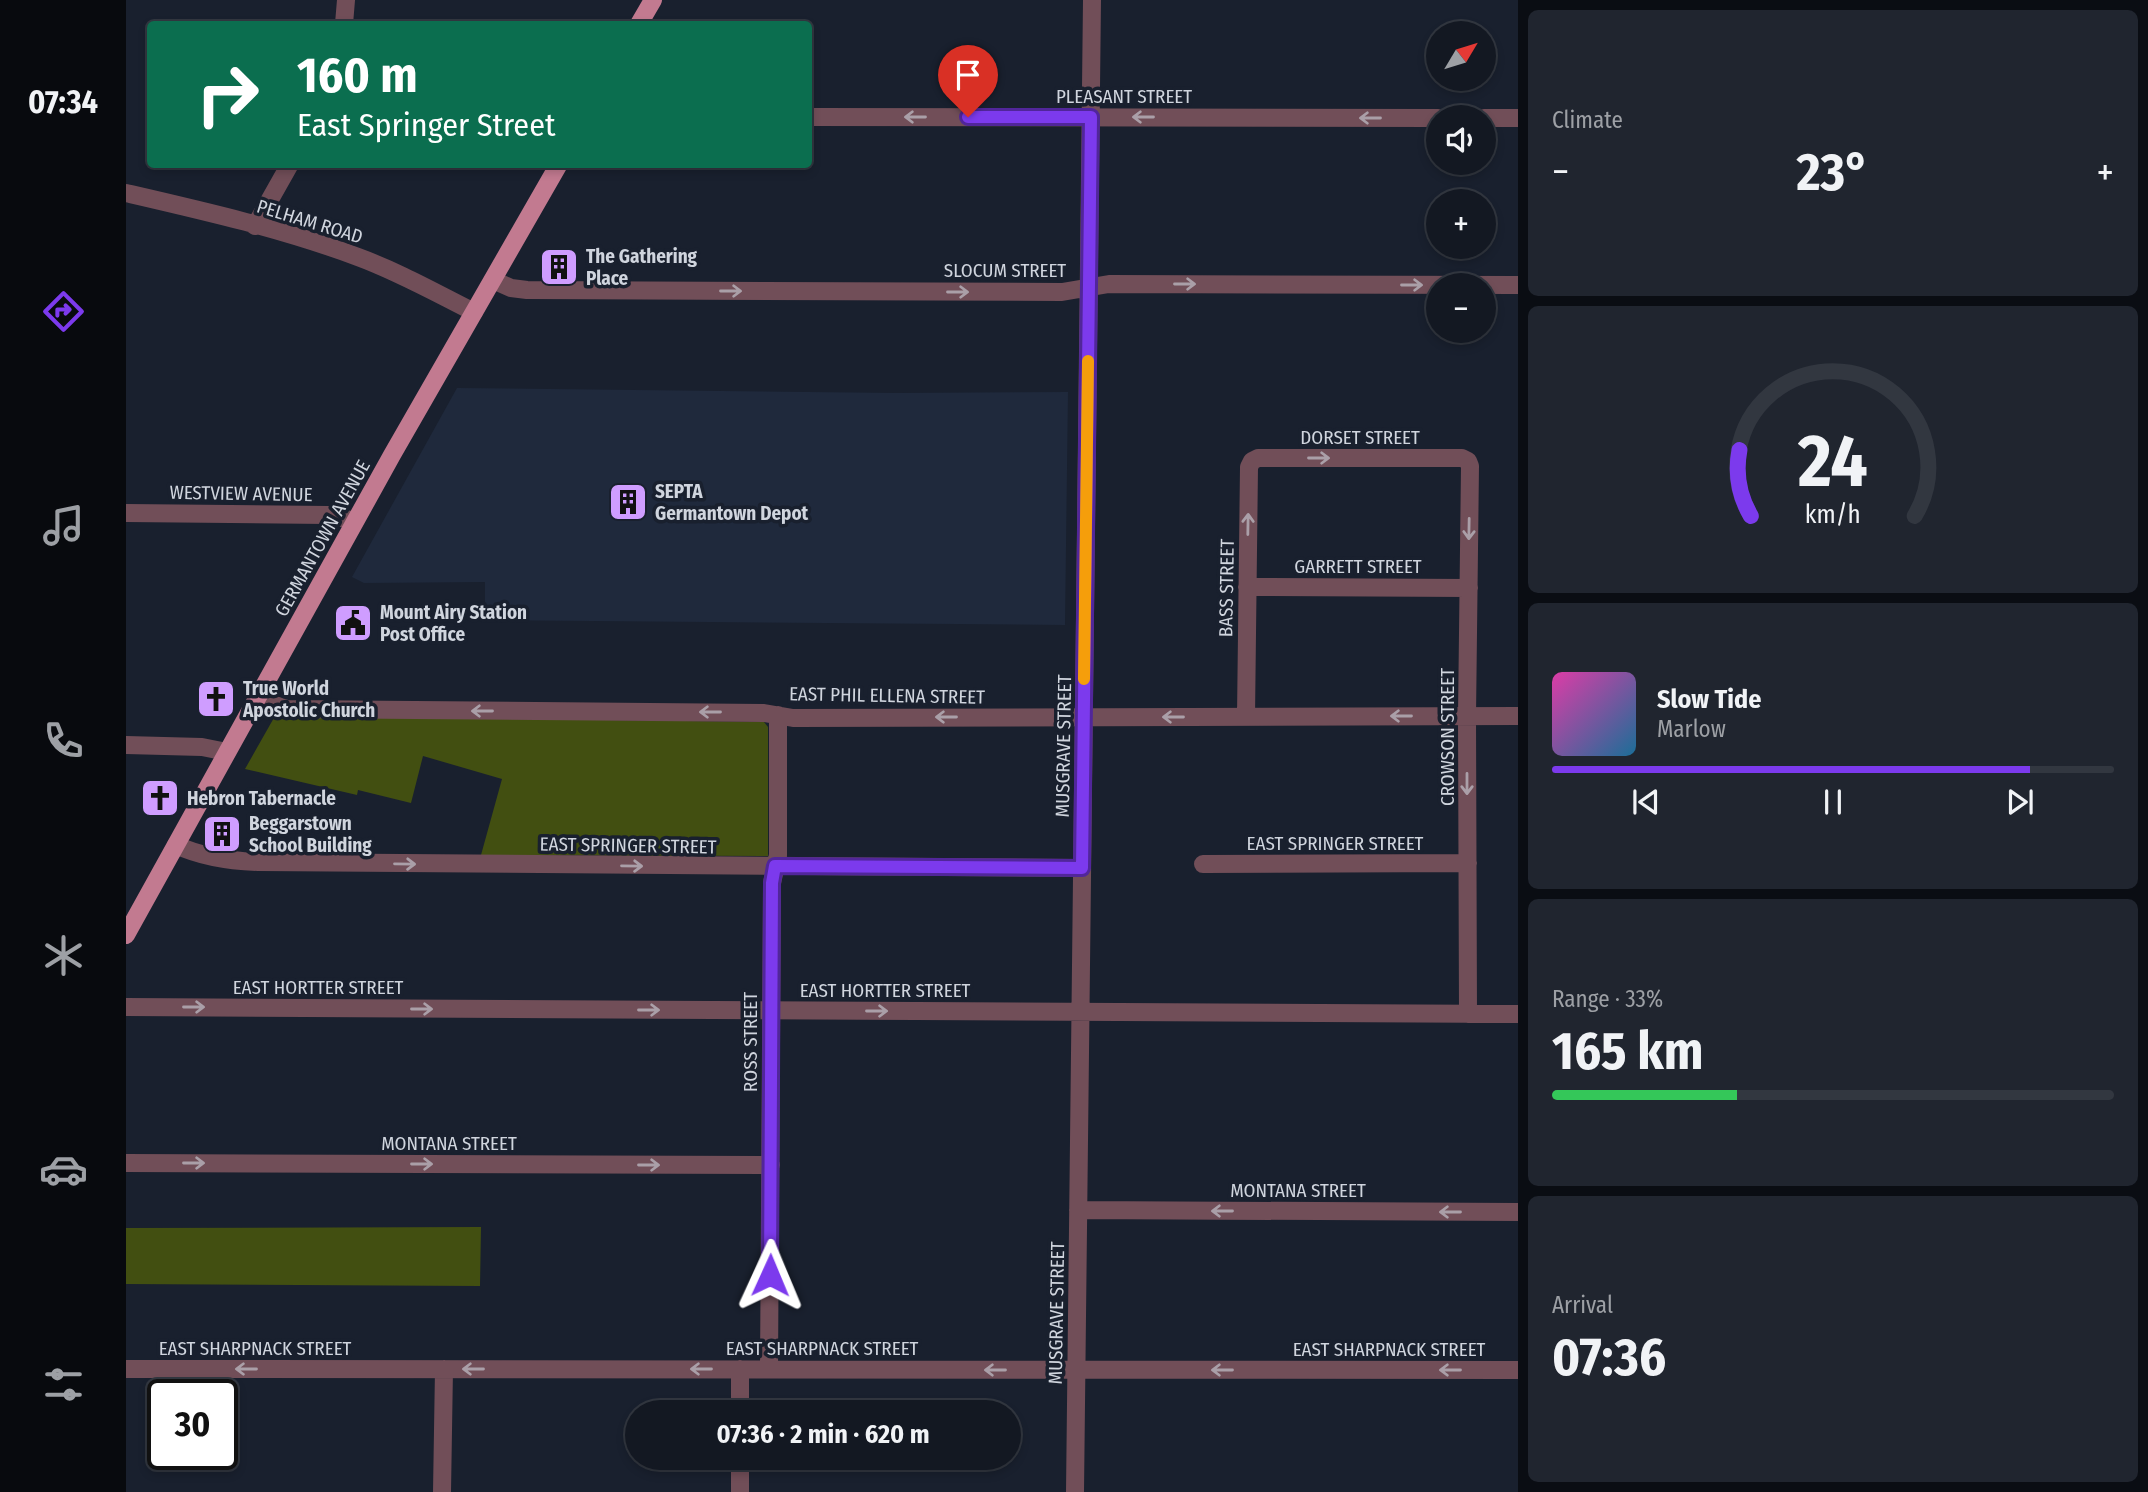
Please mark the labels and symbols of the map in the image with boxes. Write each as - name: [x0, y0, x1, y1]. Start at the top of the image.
- north arrow: [1426, 21, 1496, 91]
- pin: [938, 45, 998, 117]
- street label: PLEASANT STREET: [1056, 85, 1192, 108]
- one-way arrow: [904, 110, 927, 124]
- one-way arrow: [1132, 110, 1155, 124]
- one-way arrow: [1359, 111, 1382, 125]
- street label: PELHAM ROAD: [254, 194, 366, 249]
- place label: The Gathering Place: [586, 245, 698, 290]
- building icon: The Gathering Place: [538, 246, 580, 288]
- street label: SLOCUM STREET: [944, 259, 1066, 282]
- one-way arrow: [1173, 277, 1196, 291]
- one-way arrow: [1400, 278, 1423, 292]
- one-way arrow: [719, 284, 742, 298]
- one-way arrow: [946, 285, 969, 299]
- street label: DORSET STREET: [1300, 426, 1420, 449]
- one-way arrow: [1308, 451, 1331, 465]
- street label: GERMANTOWN AVENUE: [270, 456, 375, 621]
- place label: SEPTA Germantown Depot: [655, 480, 809, 525]
- street label: WESTVIEW AVENUE: [169, 481, 313, 506]
- building icon: SEPTA Germantown Depot: [607, 481, 649, 523]
- one-way arrow: [1241, 513, 1255, 536]
- one-way arrow: [1463, 517, 1476, 540]
- street label: BASS STREET: [1214, 539, 1239, 637]
- street label: GARRETT STREET: [1294, 555, 1422, 578]
- place label: Mount Airy Station Post Office: [380, 601, 527, 646]
- public building icon: Mount Airy Station Post Office: [332, 602, 374, 644]
- street label: CROWSON STREET: [1436, 668, 1459, 806]
- street label: MUSGRAVE STREET: [1051, 674, 1076, 818]
- place label: True World Apostolic Church: [242, 677, 375, 722]
- church icon: True World Apostolic Church: [195, 678, 237, 720]
- street label: EAST PHIL ELLENA STREET: [789, 682, 985, 709]
- one-way arrow: [471, 704, 494, 718]
- one-way arrow: [698, 705, 721, 719]
- one-way arrow: [1390, 709, 1413, 723]
- one-way arrow: [935, 710, 958, 724]
- one-way arrow: [1162, 710, 1185, 724]
- one-way arrow: [1460, 773, 1474, 796]
- church icon: Hebron Tabernacle: [139, 777, 181, 819]
- place label: Hebron Tabernacle: [187, 787, 336, 810]
- place label: Beggarstown School Building: [249, 812, 372, 857]
- building icon: Beggarstown School Building: [201, 813, 243, 855]
- street label: EAST SPRINGER STREET: [539, 832, 717, 859]
- street label: EAST SPRINGER STREET: [1247, 832, 1424, 855]
- one-way arrow: [393, 857, 416, 871]
- one-way arrow: [621, 859, 644, 873]
- street label: EAST HORTTER STREET: [233, 976, 404, 999]
- street label: EAST HORTTER STREET: [800, 979, 971, 1002]
- street label: ROSS STREET: [739, 992, 762, 1092]
- one-way arrow: [182, 1000, 205, 1014]
- one-way arrow: [410, 1002, 433, 1016]
- one-way arrow: [637, 1003, 660, 1017]
- one-way arrow: [865, 1004, 888, 1018]
- street label: MONTANA STREET: [381, 1132, 517, 1155]
- one-way arrow: [182, 1156, 205, 1170]
- one-way arrow: [410, 1157, 433, 1171]
- one-way arrow: [637, 1158, 660, 1172]
- street label: MONTANA STREET: [1230, 1179, 1366, 1202]
- one-way arrow: [1211, 1204, 1234, 1218]
- one-way arrow: [1439, 1205, 1462, 1219]
- position arrow: [733, 1238, 807, 1312]
- street label: MUSGRAVE STREET: [1044, 1241, 1069, 1385]
- street label: EAST SHARPNACK STREET: [159, 1337, 352, 1360]
- street label: EAST SHARPNACK STREET: [726, 1337, 919, 1360]
- street label: EAST SHARPNACK STREET: [1293, 1338, 1486, 1361]
- one-way arrow: [234, 1362, 257, 1376]
- one-way arrow: [462, 1362, 485, 1376]
- one-way arrow: [689, 1362, 712, 1376]
- one-way arrow: [984, 1363, 1007, 1377]
- one-way arrow: [1211, 1363, 1234, 1377]
- one-way arrow: [1439, 1363, 1462, 1377]
- speed limit sign: 30: [147, 1379, 238, 1470]

